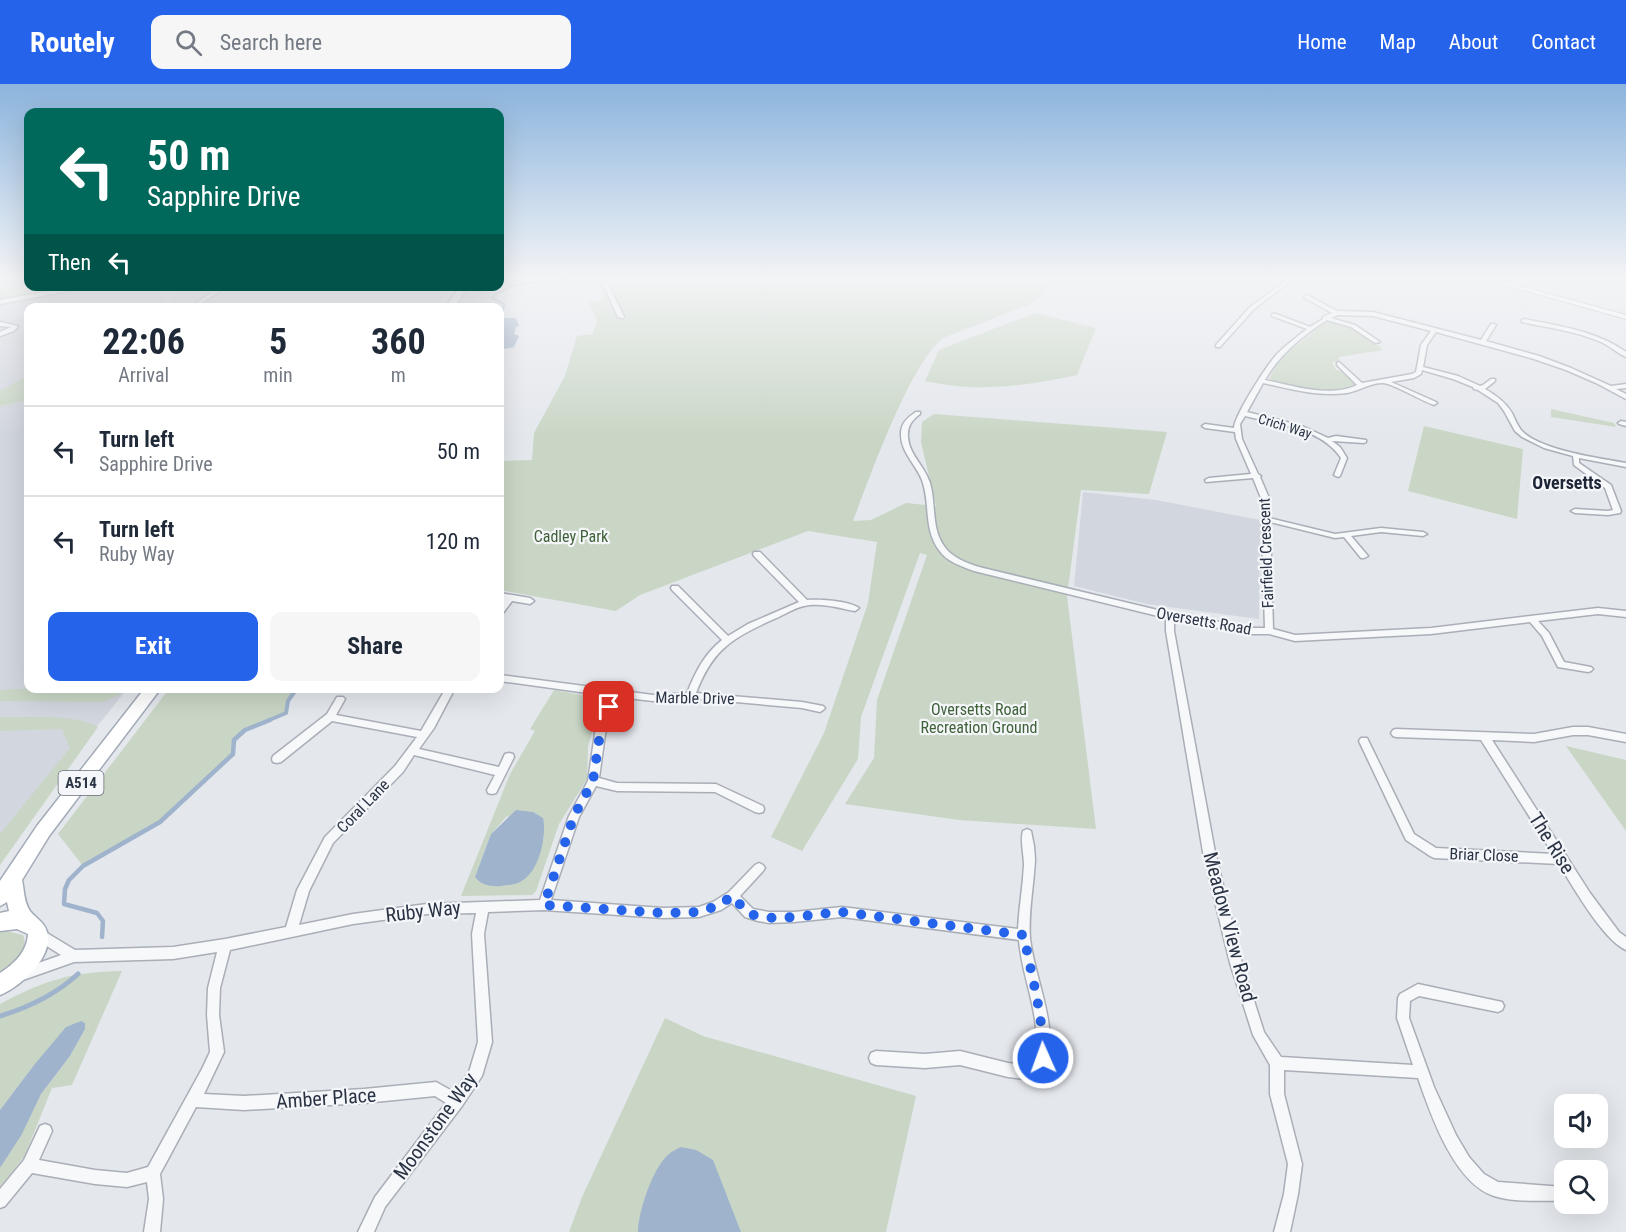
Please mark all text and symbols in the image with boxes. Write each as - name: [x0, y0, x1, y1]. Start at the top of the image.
- search box: [151, 15, 571, 69]
- text: Routely: [30, 26, 115, 59]
- icon: search: [172, 26, 205, 59]
- text: Search here: [220, 30, 322, 55]
- text: Home: [1297, 30, 1347, 54]
- text: Map: [1380, 30, 1416, 54]
- text: About: [1449, 30, 1498, 54]
- text: Contact: [1531, 30, 1596, 54]
- text: 50 m: [147, 131, 230, 180]
- icon: left: [48, 132, 126, 210]
- text: Sapphire Drive: [147, 181, 301, 213]
- icon: left: [103, 246, 136, 279]
- text: Then: [48, 250, 91, 275]
- text: 22:06: [102, 321, 185, 363]
- text: 5: [269, 321, 287, 363]
- text: 360: [371, 321, 426, 363]
- text: Arrival: [118, 363, 169, 387]
- text: min: [263, 363, 293, 387]
- text: m: [391, 363, 406, 387]
- street label: Crich Way: [1256, 410, 1314, 442]
- text: Turn left: [99, 427, 174, 452]
- icon: left: [48, 435, 81, 468]
- text: 50 m: [437, 439, 480, 464]
- text: Sapphire Drive: [99, 452, 213, 476]
- district label: Oversetts: [1532, 472, 1602, 493]
- street label: Fairfield Crescent: [1255, 497, 1277, 608]
- text: Turn left: [99, 517, 174, 542]
- icon: left: [48, 525, 81, 558]
- park label: Cadley Park: [534, 527, 609, 546]
- text: 120 m: [426, 529, 480, 554]
- text: Ruby Way: [99, 542, 175, 566]
- street label: Oversetts Road: [1155, 603, 1253, 639]
- button: Exit: [48, 612, 258, 681]
- button: Share: [270, 612, 480, 681]
- pin: [583, 681, 634, 732]
- street label: Marble Drive: [655, 688, 735, 708]
- icon: arrive: [592, 690, 625, 723]
- park label: Oversetts Road Recreation Ground: [921, 700, 1037, 737]
- road number: A514: [58, 771, 104, 795]
- street label: Coral Lane: [333, 775, 393, 837]
- street label: The Rise: [1524, 808, 1580, 878]
- street label: Briar Close: [1449, 844, 1519, 866]
- street label: Meadow View Road: [1198, 849, 1262, 1005]
- street label: Ruby Way: [384, 895, 462, 927]
- position arrow: [1011, 1026, 1075, 1090]
- street label: Moonstone Way: [388, 1068, 482, 1184]
- street label: Amber Place: [275, 1083, 377, 1113]
- map controls: [1554, 1094, 1608, 1214]
- button: sound: [1554, 1094, 1608, 1148]
- button: search: [1554, 1160, 1608, 1214]

